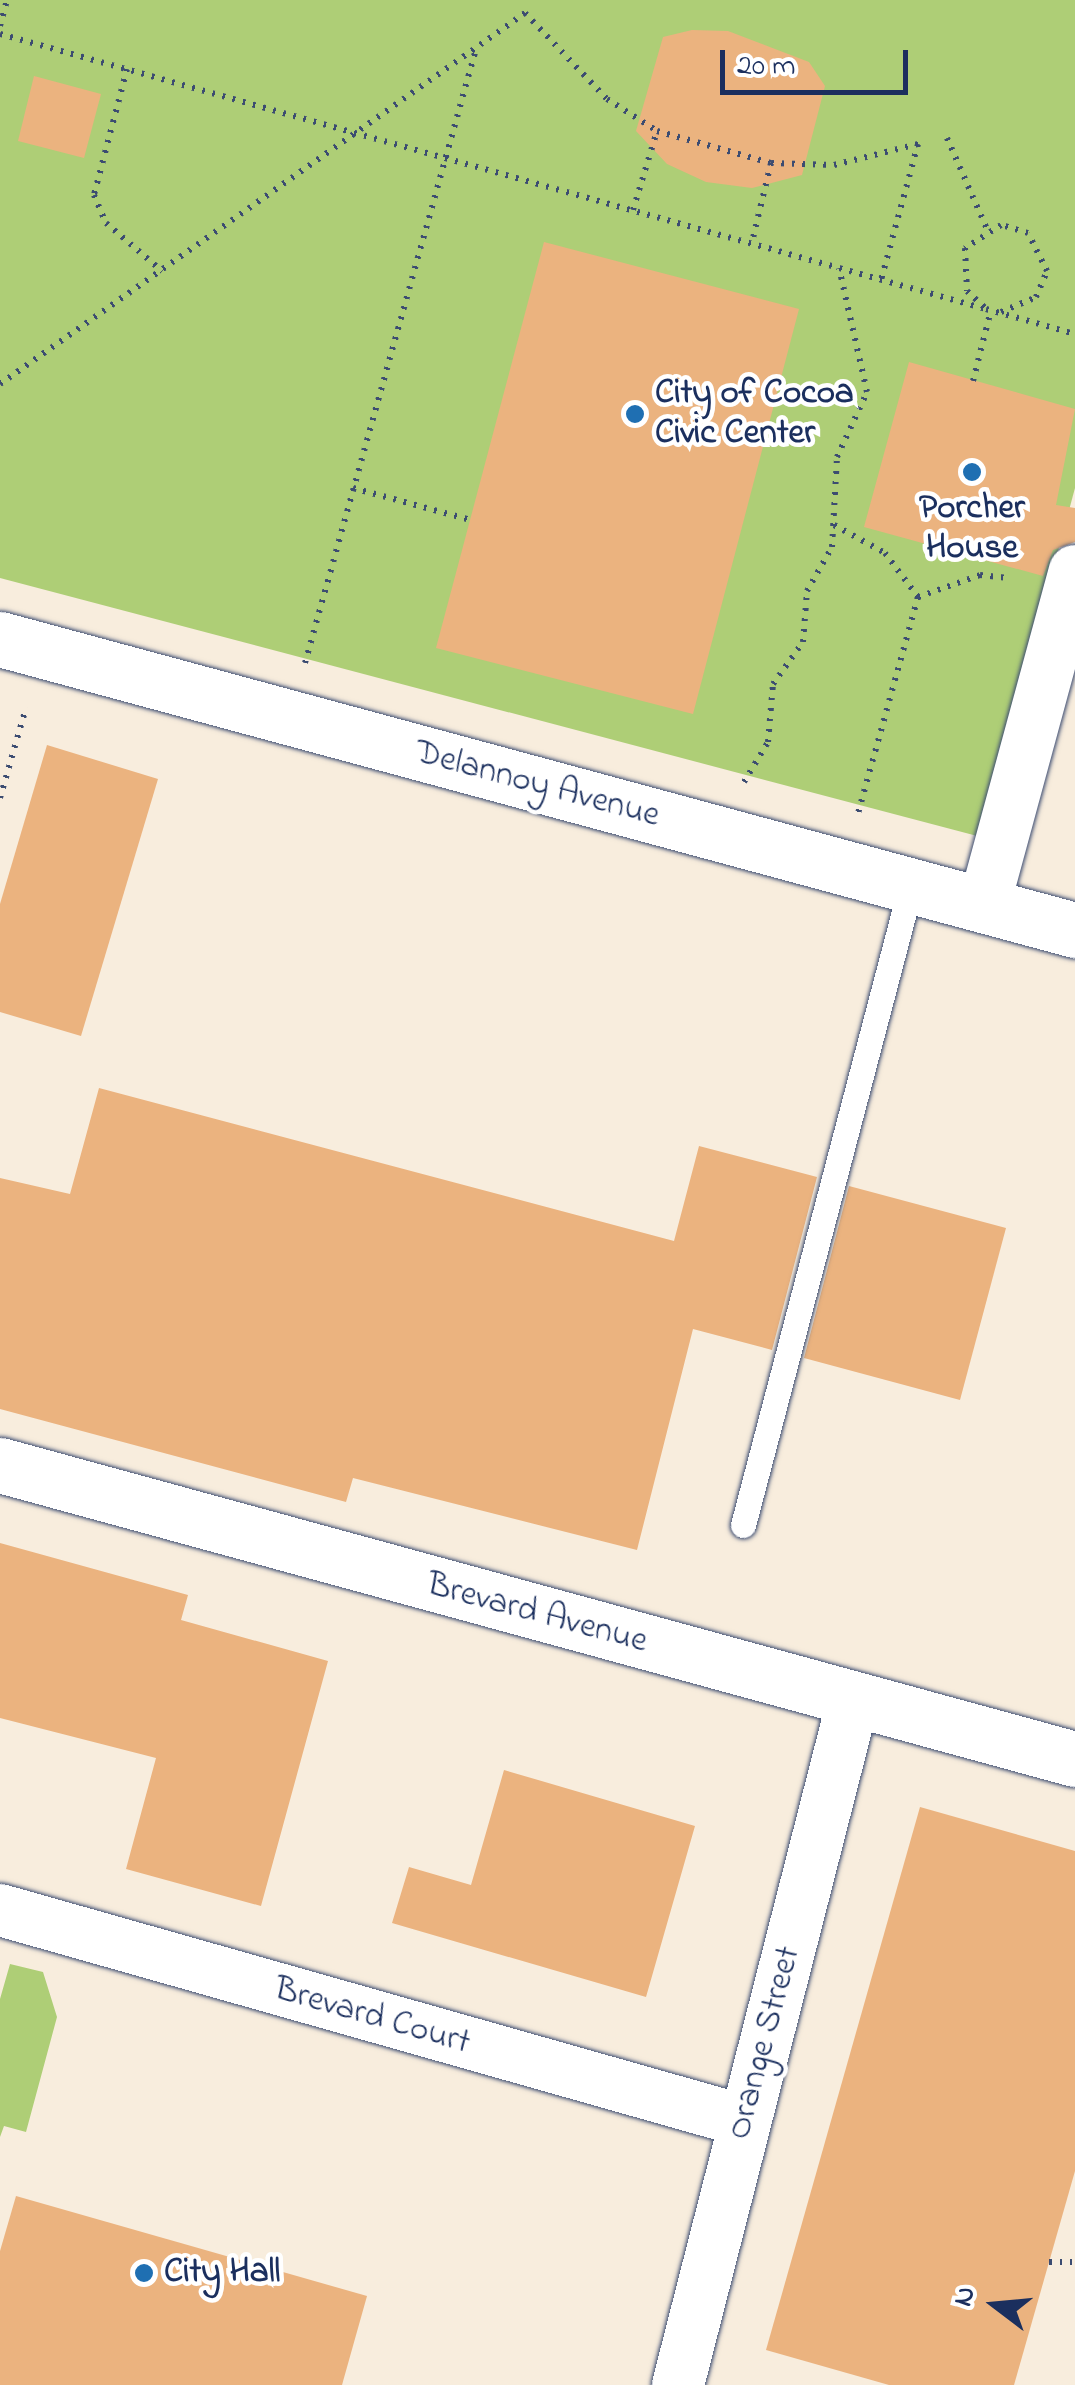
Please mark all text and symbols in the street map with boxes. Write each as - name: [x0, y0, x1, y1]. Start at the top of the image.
- scale bar: [725, 30, 912, 92]
- text: 20 m: [737, 45, 796, 89]
- place label: City of Cocoa Civic Center: [655, 373, 854, 455]
- marker: City of Cocoa Civic Center: [624, 403, 646, 425]
- marker: Porcher House: [961, 461, 983, 483]
- place label: Porcher House: [919, 488, 1025, 570]
- street label: Delannoy Avenue: [410, 732, 664, 838]
- street label: Brevard Avenue: [422, 1564, 652, 1664]
- street label: Orange Street: [719, 1942, 811, 2144]
- street label: Brevard Court: [269, 1969, 475, 2065]
- place label: City Hall: [164, 2252, 280, 2294]
- north arrow: [945, 2255, 1045, 2355]
- marker: City Hall: [133, 2262, 155, 2284]
- text: N: [943, 2282, 988, 2311]

